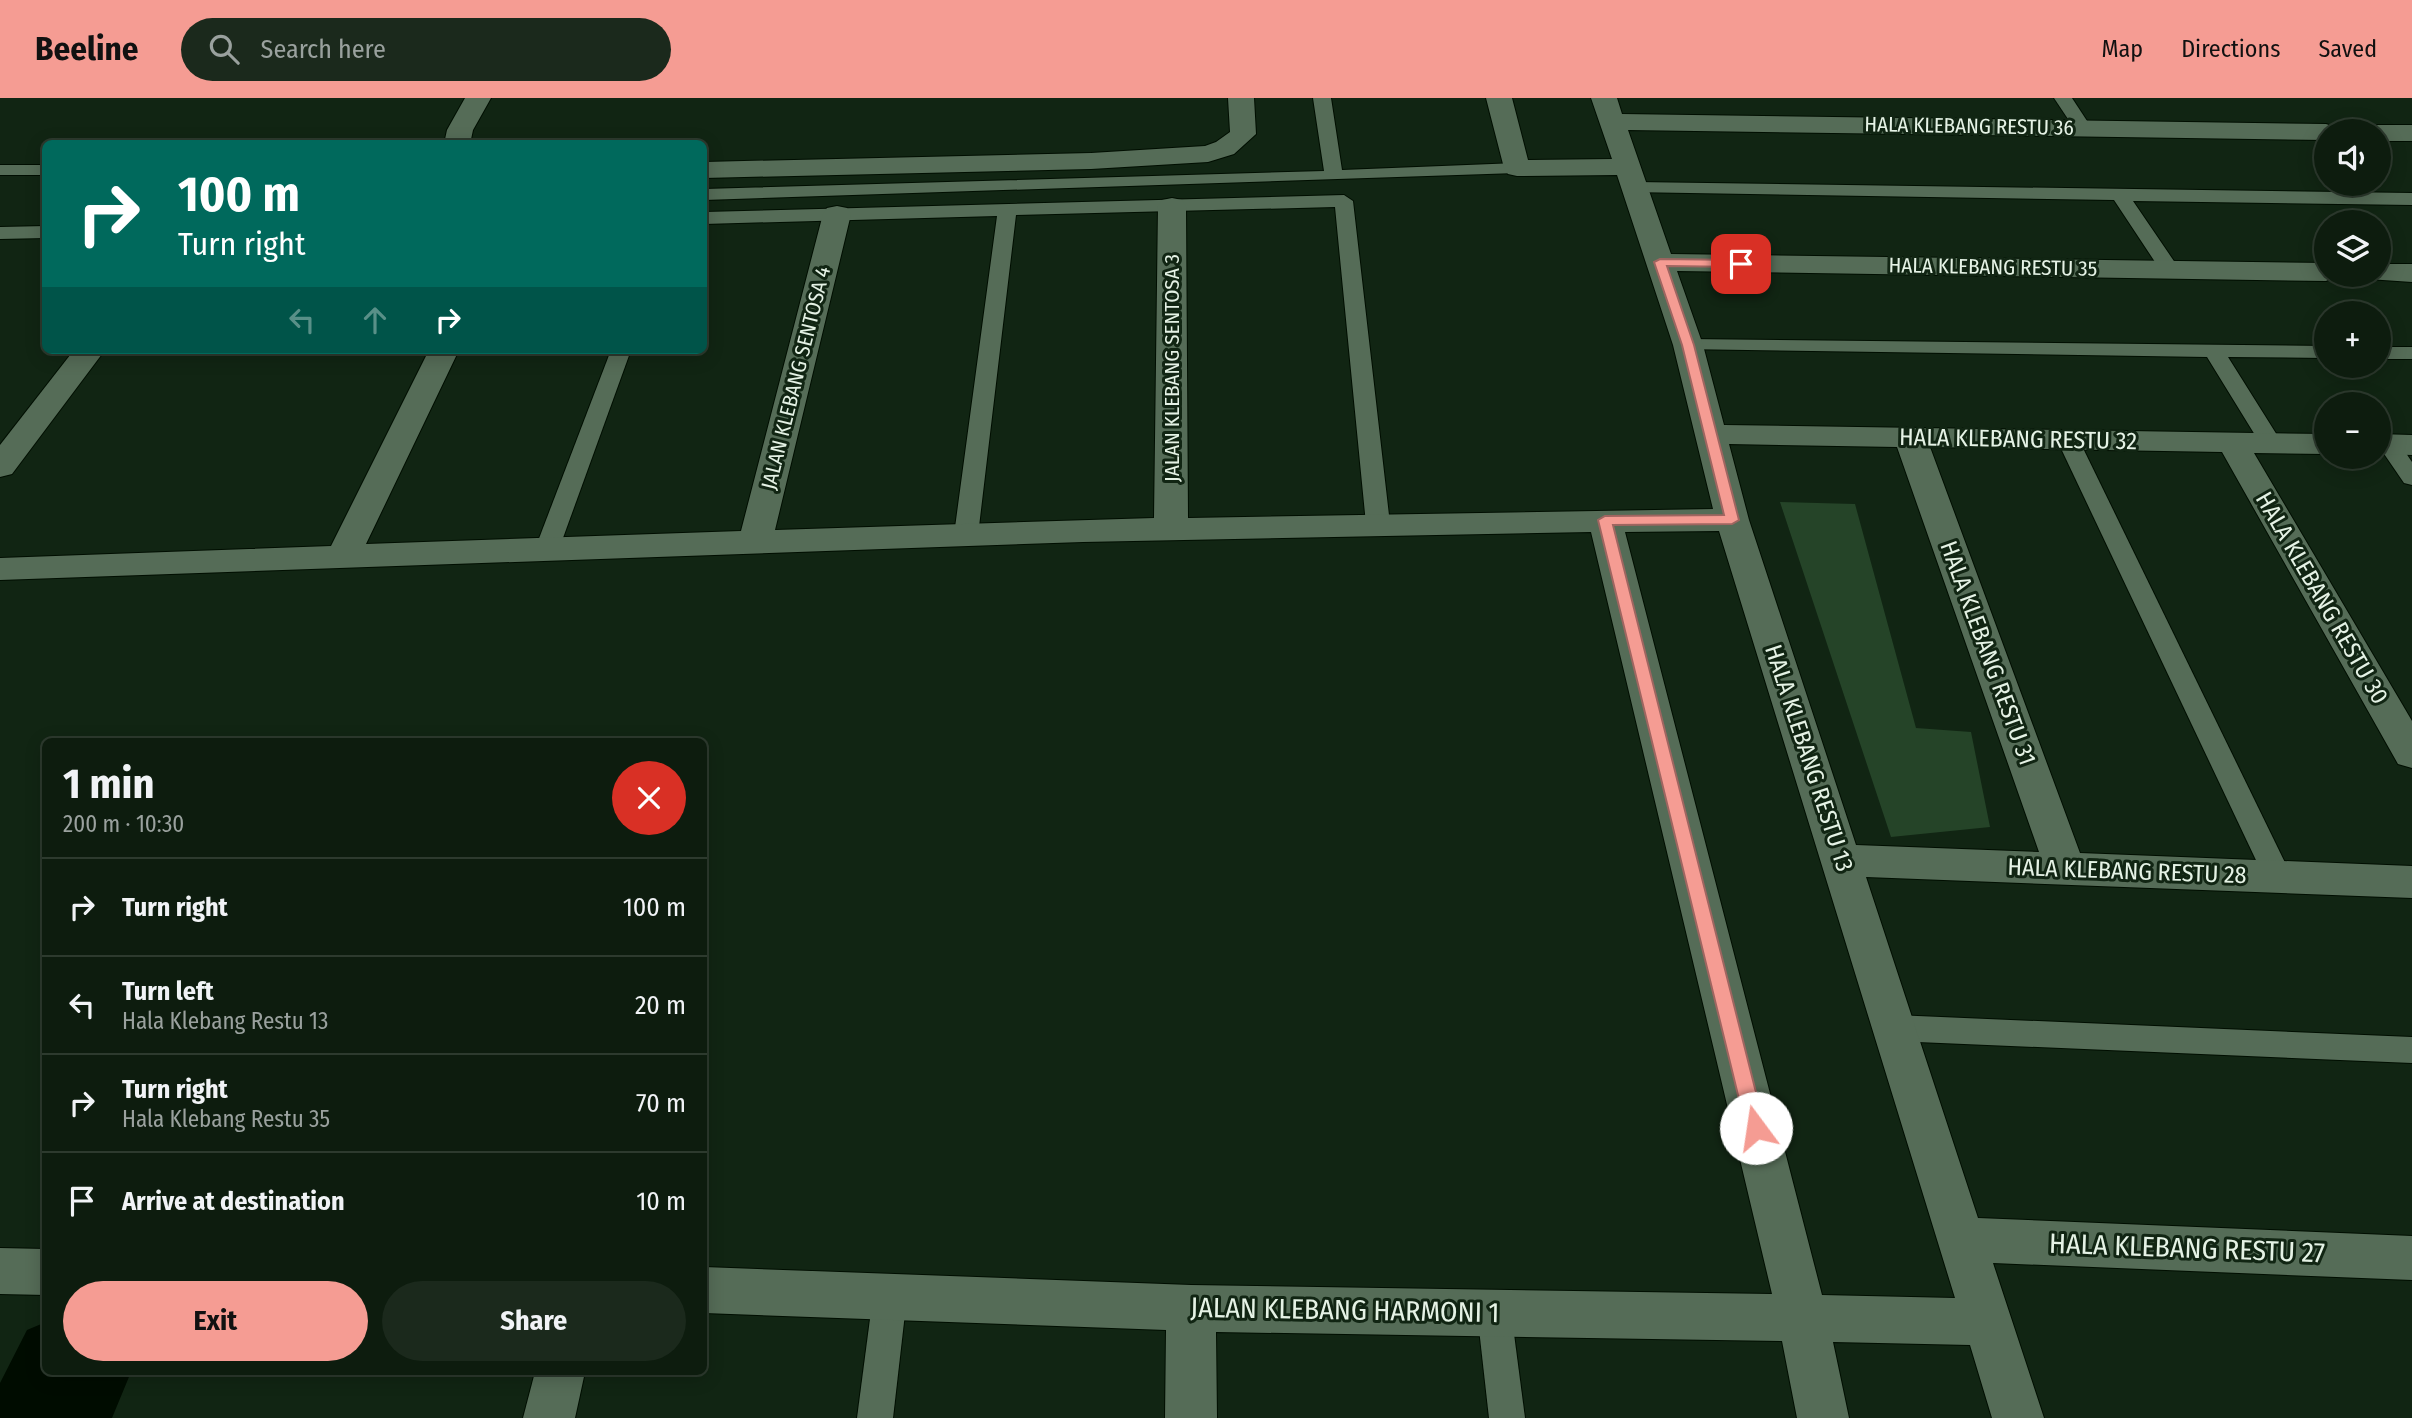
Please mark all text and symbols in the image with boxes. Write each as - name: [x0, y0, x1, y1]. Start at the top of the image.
- search box: [181, 18, 671, 81]
- text: Beeline: [35, 29, 139, 69]
- icon: search: [205, 30, 243, 68]
- text: Search here: [261, 34, 386, 65]
- text: Map: [2102, 35, 2143, 63]
- text: Directions: [2181, 35, 2280, 63]
- text: Saved: [2318, 35, 2377, 63]
- street label: HALA KLEBANG RESTU 36: [1864, 111, 2074, 141]
- map controls: [2314, 119, 2391, 469]
- button: sound: [2314, 119, 2391, 196]
- text: 100 m: [178, 165, 300, 224]
- icon: right: [63, 168, 154, 259]
- button: layers: [2314, 210, 2391, 287]
- text: Turn right: [178, 225, 305, 263]
- pin: [1711, 234, 1771, 294]
- icon: arrive: [1722, 245, 1760, 283]
- street label: HALA KLEBANG RESTU 35: [1888, 252, 2098, 282]
- street label: JALAN KLEBANG SENTOSA 3: [1159, 254, 1185, 482]
- street label: JALAN KLEBANG SENTOSA 4: [756, 264, 836, 492]
- icon: left: [283, 301, 321, 339]
- icon: ahead: [356, 301, 394, 339]
- icon: right: [429, 301, 467, 339]
- button: +: [2314, 301, 2391, 378]
- button: −: [2314, 392, 2391, 469]
- street label: HALA KLEBANG RESTU 32: [1899, 423, 2137, 455]
- street label: HALA KLEBANG RESTU 30: [2250, 487, 2394, 709]
- street label: HALA KLEBANG RESTU 31: [1934, 537, 2042, 769]
- street label: HALA KLEBANG RESTU 13: [1759, 641, 1859, 875]
- text: 1 min: [63, 759, 154, 809]
- button: close: [612, 761, 686, 835]
- text: 200 m · 10:30: [63, 810, 184, 838]
- street label: HALA KLEBANG RESTU 28: [2007, 853, 2247, 889]
- icon: right: [63, 888, 101, 926]
- text: Turn right: [122, 892, 228, 923]
- text: 100 m: [623, 892, 686, 923]
- text: Turn left: [122, 976, 214, 1007]
- icon: left: [63, 986, 101, 1024]
- text: 20 m: [635, 990, 686, 1021]
- text: Hala Klebang Restu 13: [122, 1007, 328, 1035]
- text: Turn right: [122, 1074, 228, 1105]
- icon: right: [63, 1084, 101, 1122]
- text: 70 m: [636, 1088, 686, 1119]
- position arrow: [1719, 1091, 1793, 1165]
- text: Hala Klebang Restu 35: [122, 1105, 330, 1133]
- icon: arrive: [63, 1182, 101, 1220]
- text: Arrive at destination: [122, 1186, 345, 1217]
- text: 10 m: [636, 1186, 686, 1217]
- street label: HALA KLEBANG RESTU 27: [2048, 1227, 2326, 1269]
- button: Exit: [63, 1281, 368, 1361]
- button: Share: [382, 1281, 686, 1361]
- street label: JALAN KLEBANG HARMONI 1: [1190, 1291, 1500, 1329]

